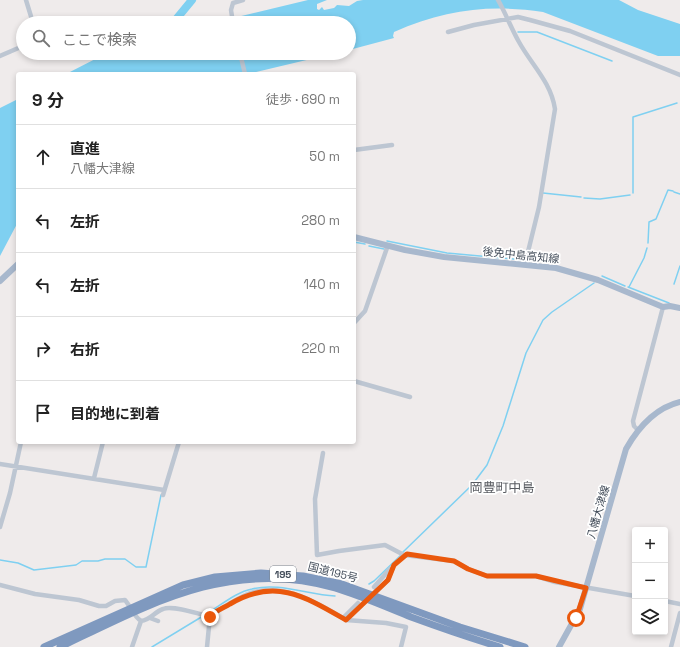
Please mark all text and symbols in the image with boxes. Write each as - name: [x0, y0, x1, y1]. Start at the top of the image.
- search box: [16, 16, 356, 60]
- icon: search: [30, 27, 52, 49]
- text: ここで検索: [62, 30, 137, 49]
- text: 9 分: [32, 89, 64, 111]
- text: 徒歩 · 690 m: [266, 91, 340, 108]
- text: 直進: [70, 139, 100, 158]
- icon: ahead: [32, 146, 54, 168]
- text: 50 m: [309, 148, 340, 165]
- text: 八幡大津線: [70, 160, 135, 177]
- icon: left: [32, 210, 54, 232]
- text: 左折: [70, 212, 100, 231]
- text: 280 m: [301, 212, 340, 229]
- street label: 後免中島高知線: [482, 244, 560, 266]
- icon: left: [32, 274, 54, 296]
- text: 左折: [70, 276, 100, 295]
- text: 140 m: [304, 276, 340, 293]
- icon: right: [32, 338, 54, 360]
- text: 右折: [70, 340, 100, 359]
- text: 220 m: [301, 340, 340, 357]
- icon: arrive: [32, 402, 54, 424]
- text: 目的地に到着: [70, 404, 160, 423]
- district label: 岡豊町中島: [469, 479, 535, 496]
- street label: 八幡大津線: [584, 484, 612, 540]
- map controls: [632, 527, 668, 635]
- button: +: [632, 527, 668, 563]
- street label: 国道195号: [307, 559, 359, 585]
- button: −: [632, 563, 668, 599]
- road number: 195: [270, 566, 296, 582]
- button: layers: [632, 599, 668, 635]
- route end: [201, 608, 219, 626]
- route start: [567, 609, 585, 627]

